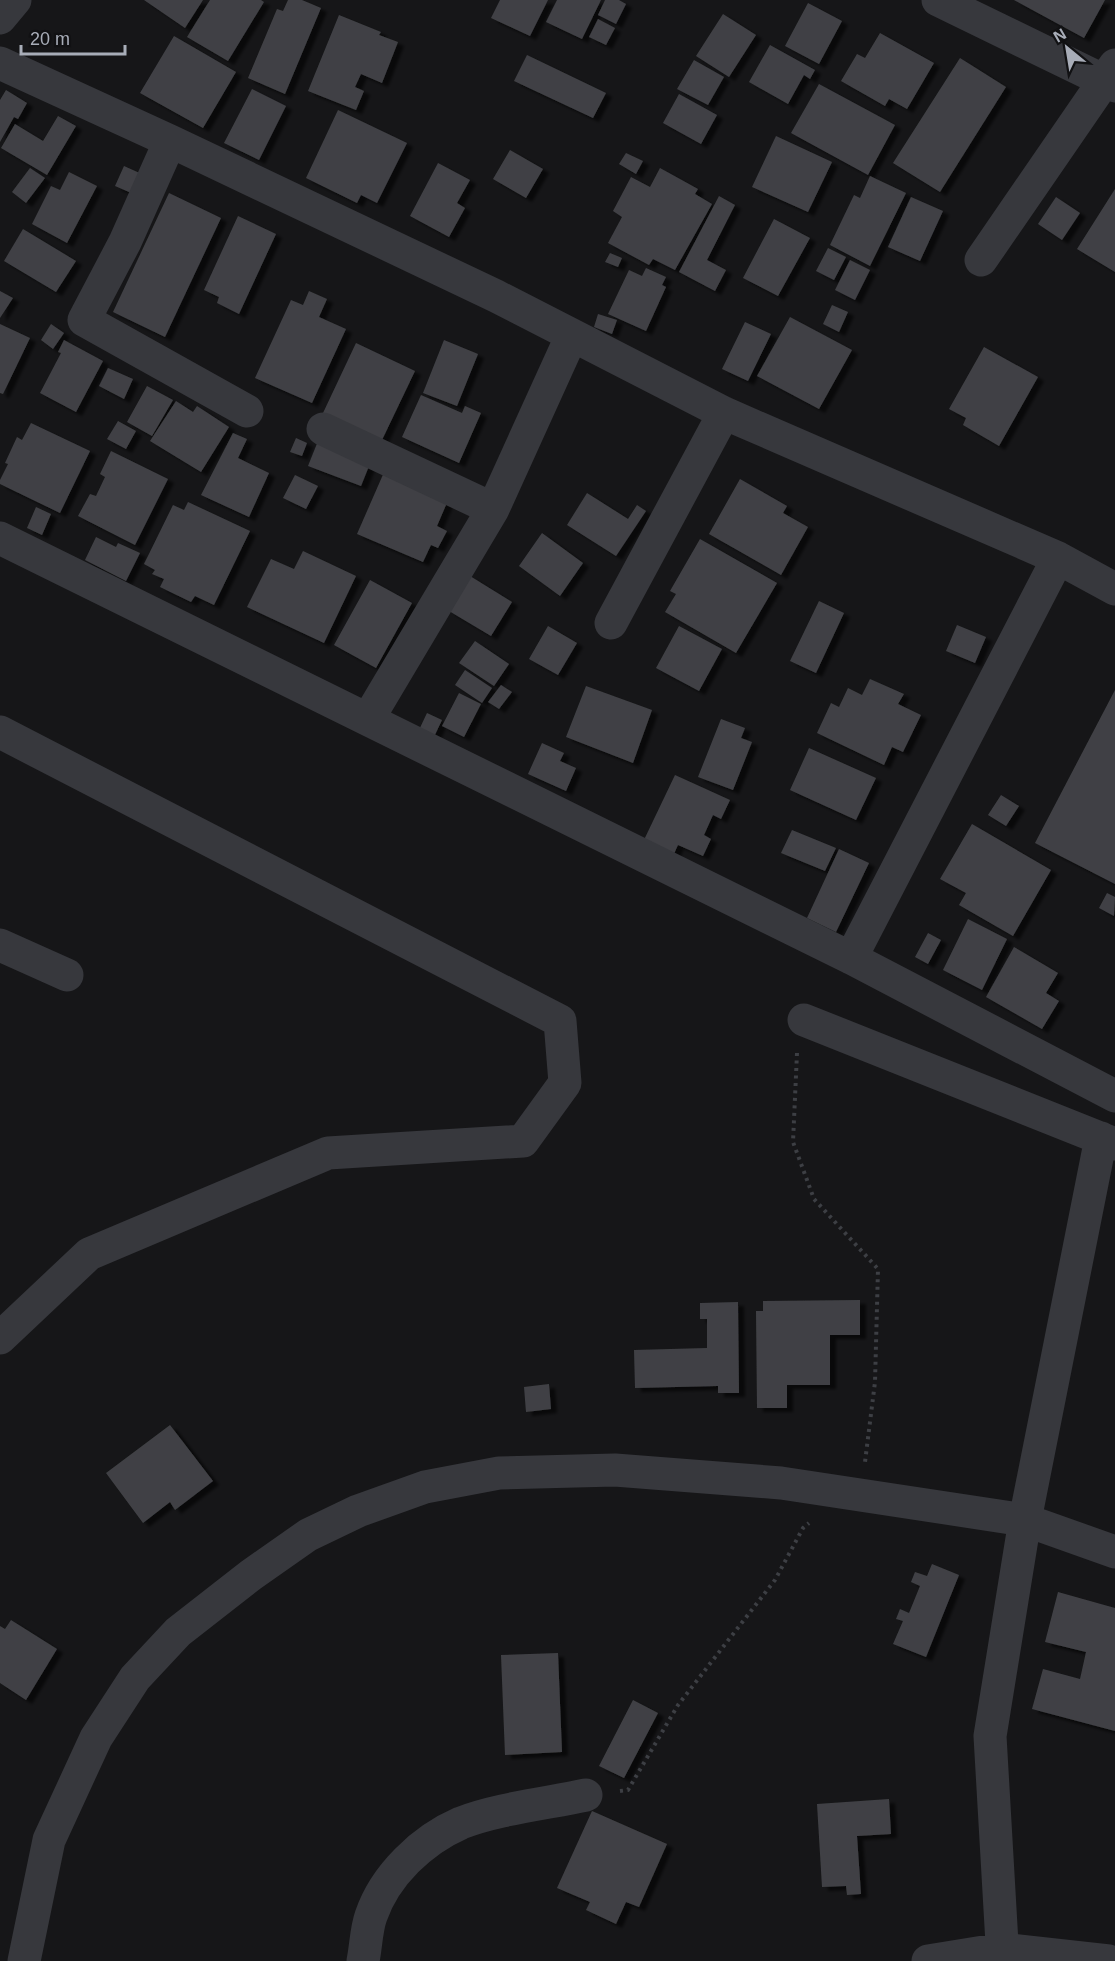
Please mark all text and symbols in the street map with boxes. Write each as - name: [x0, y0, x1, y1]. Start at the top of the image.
- scale bar: [21, 18, 124, 56]
- north arrow: [1037, 18, 1097, 78]
- text: N: [1050, 25, 1069, 46]
- text: 20 m: [30, 29, 70, 49]

